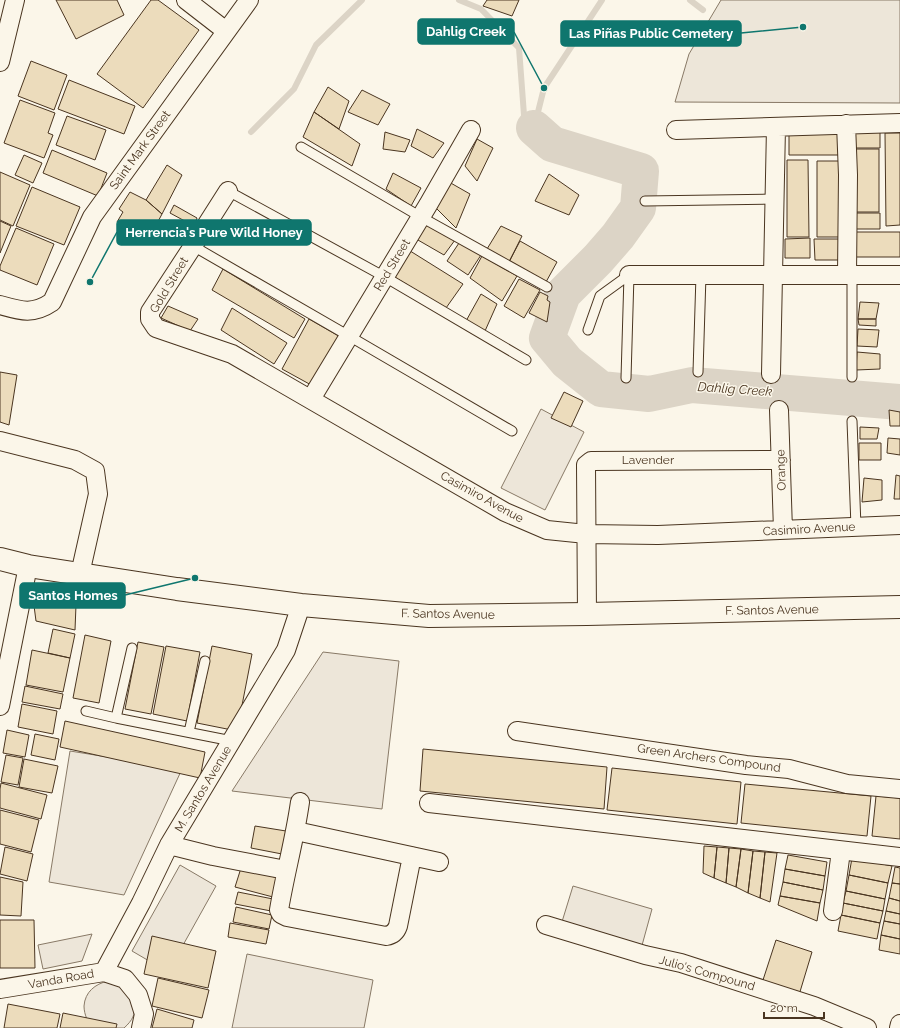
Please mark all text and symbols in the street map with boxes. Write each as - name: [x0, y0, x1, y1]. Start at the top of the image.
- callout: Dahlig Creek: [418, 19, 514, 44]
- callout: Las Piñas Public Cemetery: [561, 21, 741, 46]
- text: Dahlig Creek: [426, 24, 507, 39]
- text: Las Piñas Public Cemetery: [569, 26, 733, 41]
- street label: Saint Mark Street: [107, 108, 173, 192]
- callout: Herrencia's Pure Wild Honey: [117, 220, 311, 245]
- text: Herrencia's Pure Wild Honey: [125, 225, 303, 240]
- street label: Red Street: [371, 236, 413, 294]
- street label: Gold Street: [147, 254, 191, 316]
- water label: Dahlig Creek: [697, 379, 773, 399]
- street label: Orange: [773, 449, 789, 491]
- street label: Lavender: [622, 453, 675, 467]
- street label: Casimiro Avenue: [438, 468, 526, 526]
- street label: Casimiro Avenue: [762, 520, 856, 538]
- callout: Santos Homes: [20, 583, 125, 608]
- text: Santos Homes: [28, 588, 118, 603]
- street label: F. Santos Avenue: [725, 602, 819, 618]
- street label: F. Santos Avenue: [401, 606, 495, 622]
- street label: Green Archers Compound: [636, 741, 782, 775]
- street label: M. Santos Avenue: [172, 743, 234, 835]
- street label: Julio's Compound: [657, 953, 757, 993]
- street label: Vanda Road: [27, 966, 95, 992]
- scale bar: [764, 994, 824, 1020]
- text: 20 m: [770, 1001, 798, 1015]

